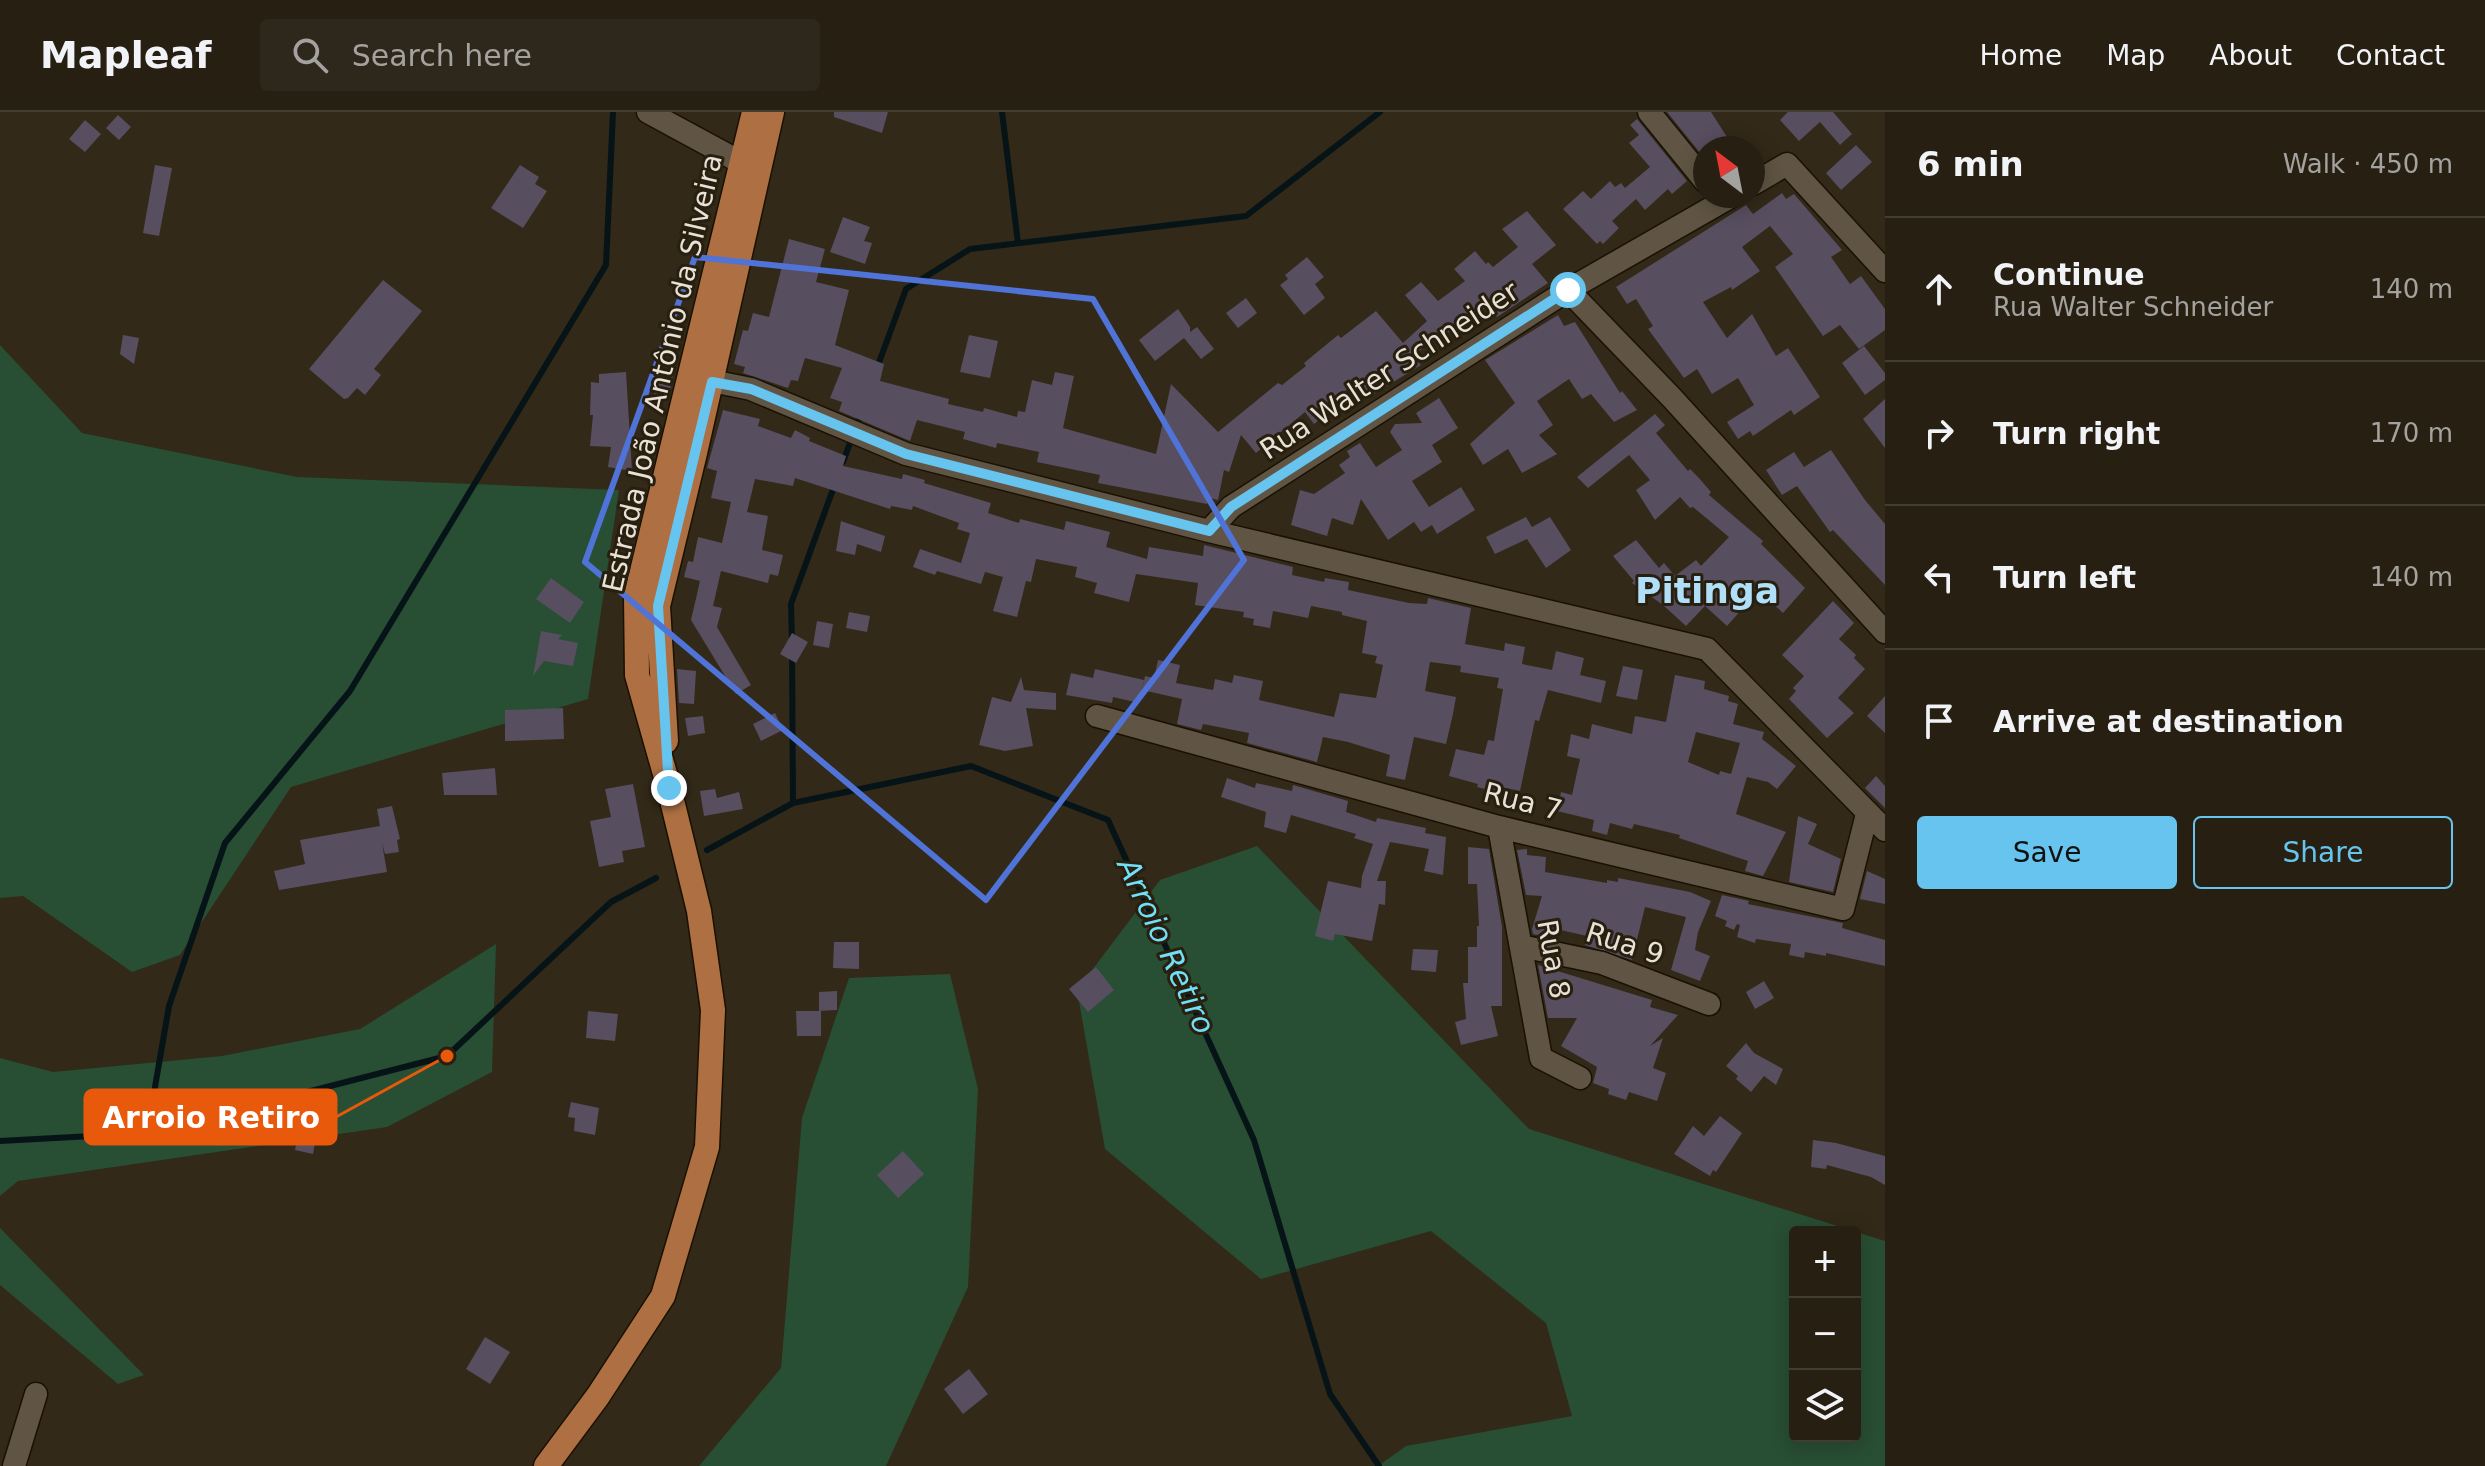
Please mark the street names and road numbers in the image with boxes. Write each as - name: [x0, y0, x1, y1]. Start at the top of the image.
- street label: Estrada João Antônio da Silveira: [596, 151, 729, 595]
- street label: Rua Walter Schneider: [1254, 274, 1525, 466]
- street label: Rua 7: [1480, 776, 1566, 827]
- street label: Rua 9: [1582, 915, 1668, 972]
- street label: Rua 8: [1530, 917, 1577, 1001]

